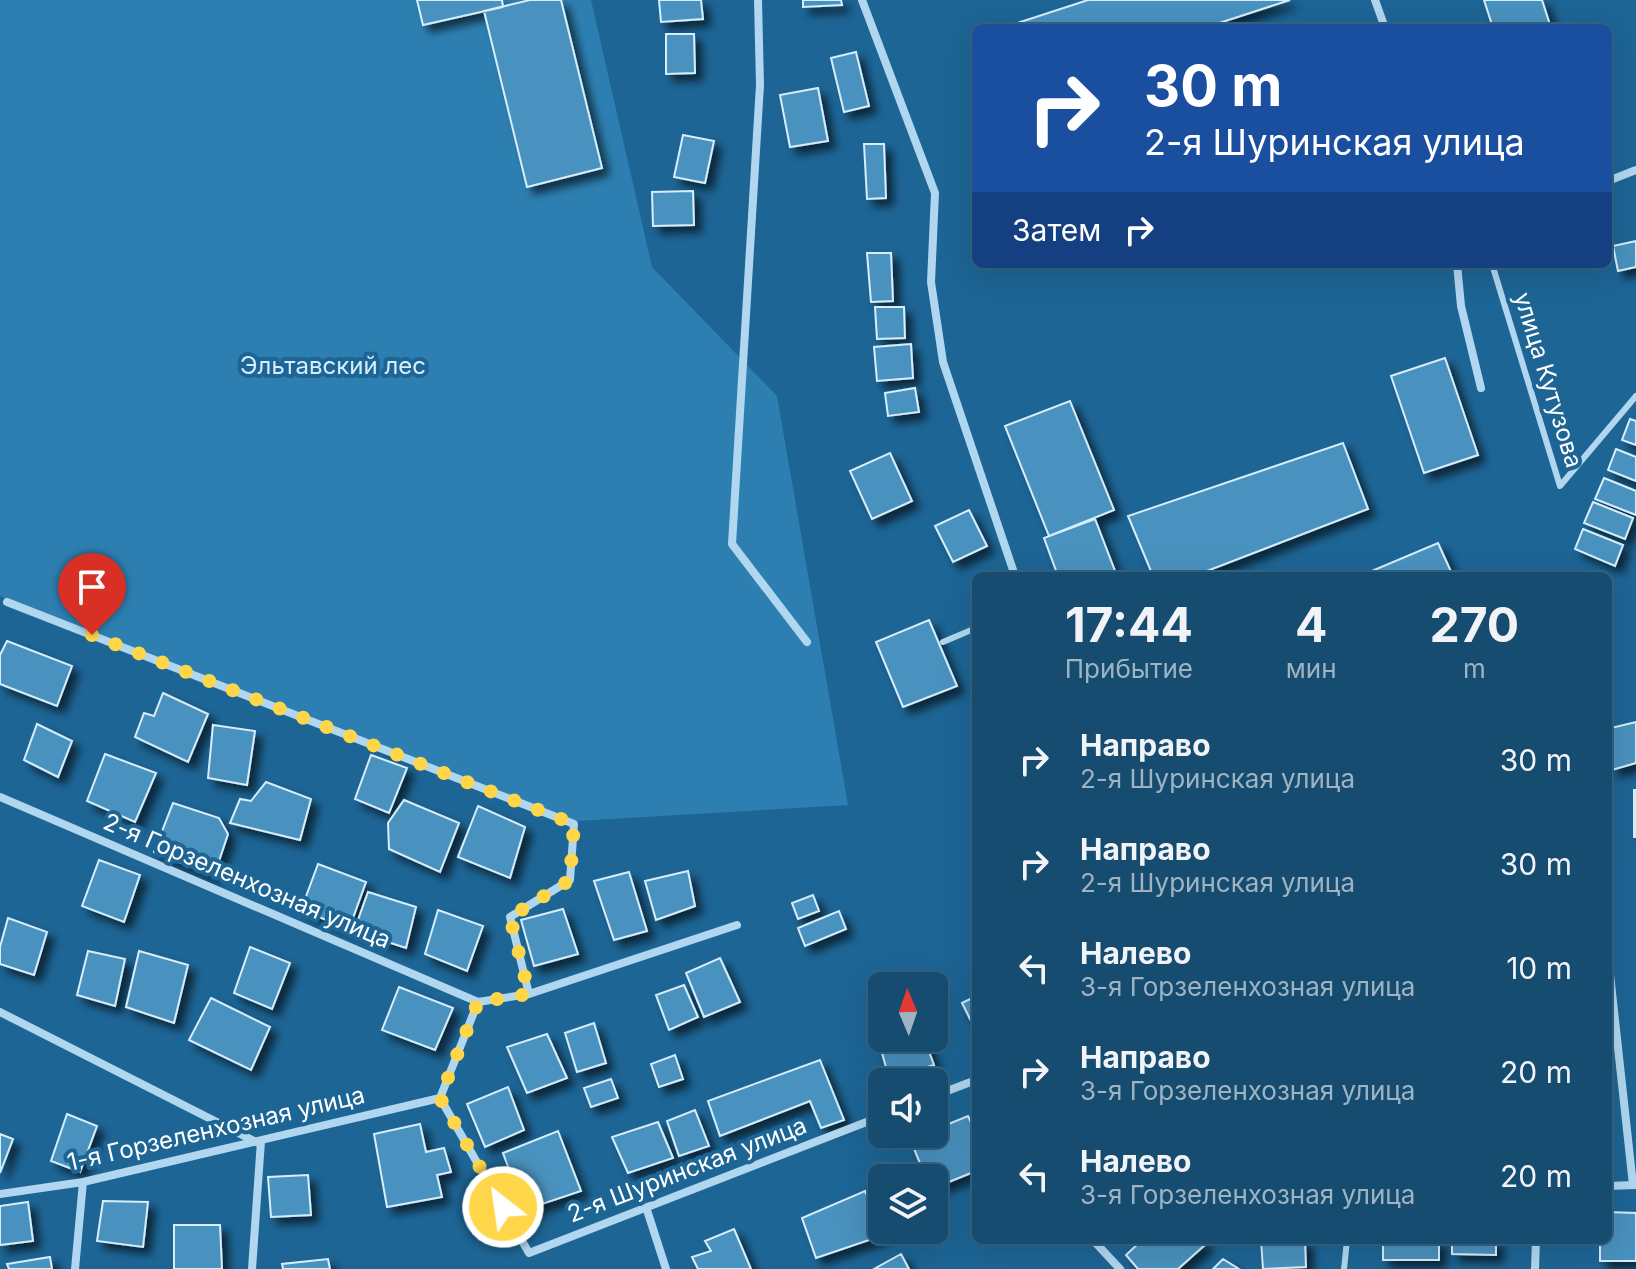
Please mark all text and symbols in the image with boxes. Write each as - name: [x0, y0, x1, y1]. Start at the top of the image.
- text: 30 m: [1144, 52, 1282, 120]
- icon: right: [1012, 56, 1116, 160]
- text: 2-я Шуринская улица: [1144, 120, 1525, 164]
- icon: right: [1117, 208, 1161, 252]
- text: Затем: [1012, 212, 1101, 248]
- street label: улица Кутузова: [1508, 289, 1589, 471]
- park label: Эльтавский лес: [240, 351, 426, 380]
- pin: [58, 553, 126, 635]
- icon: arrive: [70, 565, 114, 609]
- text: 17:44: [1065, 595, 1193, 654]
- text: 4: [1295, 595, 1327, 654]
- text: 270: [1429, 595, 1519, 654]
- text: Прибытие: [1065, 653, 1193, 684]
- text: мин: [1286, 653, 1337, 684]
- text: m: [1463, 653, 1486, 684]
- text: Направо: [1080, 727, 1211, 763]
- icon: right: [1012, 738, 1056, 782]
- text: 30 m: [1500, 742, 1572, 778]
- text: 2-я Шуринская улица: [1080, 763, 1355, 794]
- street label: 2-я Горзеленхозная улица: [99, 807, 395, 954]
- text: Направо: [1080, 831, 1211, 867]
- icon: right: [1012, 842, 1056, 886]
- text: 30 m: [1500, 846, 1572, 882]
- text: 2-я Шуринская улица: [1080, 867, 1355, 898]
- text: Налево: [1080, 935, 1192, 971]
- icon: left: [1012, 946, 1056, 990]
- text: 10 m: [1506, 950, 1572, 986]
- text: 3-я Горзеленхозная улица: [1080, 971, 1415, 1002]
- north arrow: [868, 972, 948, 1052]
- map controls: [868, 972, 948, 1244]
- text: Направо: [1080, 1039, 1211, 1075]
- icon: right: [1012, 1050, 1056, 1094]
- text: 20 m: [1500, 1054, 1572, 1090]
- button: sound: [868, 1068, 948, 1148]
- text: 3-я Горзеленхозная улица: [1080, 1075, 1415, 1106]
- street label: 1-я Горзеленхозная улица: [64, 1080, 368, 1177]
- street label: 2-я Шуринская улица: [563, 1111, 811, 1229]
- text: Налево: [1080, 1143, 1192, 1179]
- icon: left: [1012, 1154, 1056, 1198]
- text: 20 m: [1500, 1158, 1572, 1194]
- button: layers: [868, 1164, 948, 1244]
- position arrow: [461, 1165, 545, 1249]
- text: 3-я Горзеленхозная улица: [1080, 1179, 1415, 1210]

